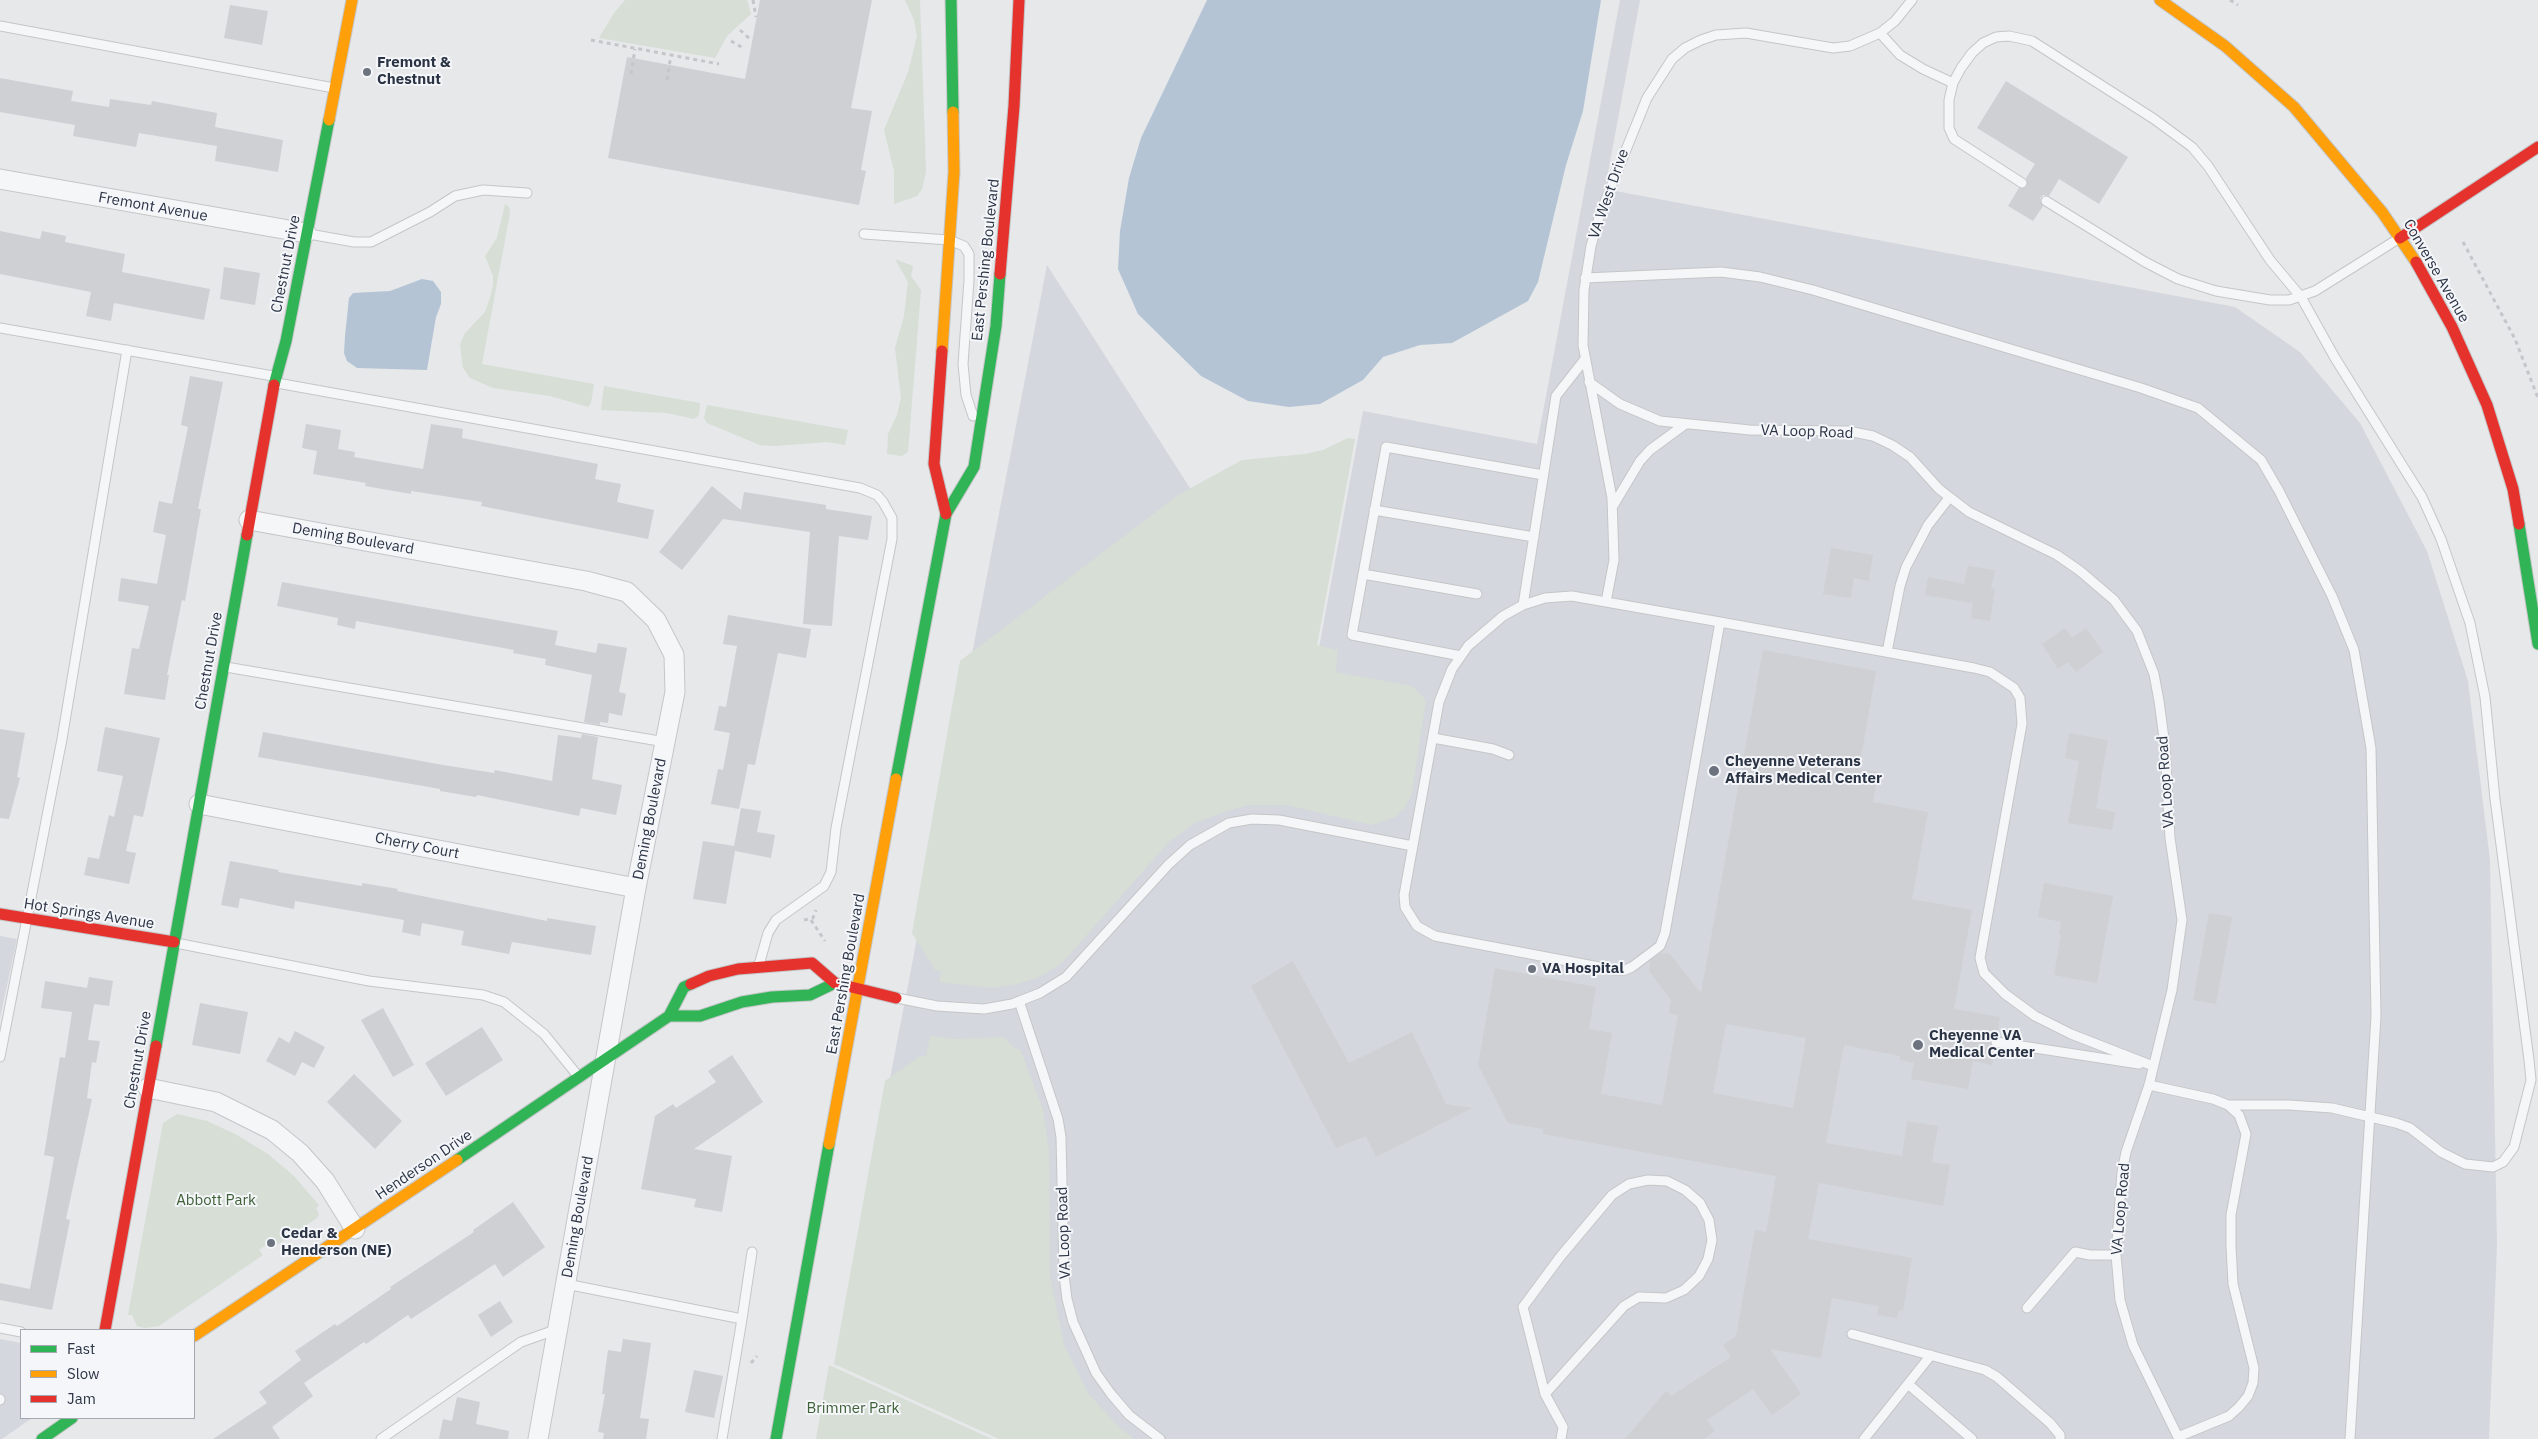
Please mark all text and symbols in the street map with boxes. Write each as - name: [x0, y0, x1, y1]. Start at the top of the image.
- place label: Fremont & Chestnut: [377, 54, 451, 89]
- marker: Fremont & Chestnut: [361, 66, 373, 78]
- street label: VA West Drive: [1585, 147, 1633, 241]
- street label: East Pershing Boulevard: [969, 178, 1003, 342]
- street label: Fremont Avenue: [97, 189, 209, 225]
- street label: Chestnut Drive: [268, 214, 304, 314]
- street label: Converse Avenue: [2399, 216, 2473, 326]
- street label: VA Loop Road: [1760, 421, 1854, 443]
- street label: Deming Boulevard: [291, 519, 415, 559]
- street label: Chestnut Drive: [192, 611, 226, 711]
- street label: VA Loop Road: [2154, 735, 2178, 829]
- place label: Cheyenne Veterans Affairs Medical Center: [1725, 753, 1882, 788]
- street label: Deming Boulevard: [629, 757, 671, 881]
- marker: Cheyenne Veterans Affairs Medical Center: [1707, 764, 1721, 778]
- street label: Cherry Court: [373, 829, 461, 863]
- street label: East Pershing Boulevard: [823, 892, 869, 1056]
- street label: Hot Springs Avenue: [22, 895, 156, 933]
- place label: VA Hospital: [1542, 960, 1624, 978]
- marker: VA Hospital: [1526, 963, 1538, 975]
- street label: Chestnut Drive: [121, 1010, 155, 1110]
- place label: Cheyenne VA Medical Center: [1929, 1027, 2035, 1062]
- marker: Cheyenne VA Medical Center: [1911, 1038, 1925, 1052]
- street label: Henderson Drive: [372, 1126, 476, 1204]
- street label: Deming Boulevard: [558, 1155, 598, 1279]
- street label: VA Loop Road: [2108, 1162, 2134, 1256]
- street label: VA Loop Road: [1053, 1186, 1075, 1280]
- park label: Abbott Park: [176, 1192, 256, 1210]
- place label: Cedar & Henderson (NE): [281, 1225, 391, 1260]
- marker: Cedar & Henderson (NE): [265, 1237, 277, 1249]
- legend: [20, 1329, 195, 1419]
- text: Fast: [67, 1339, 95, 1358]
- text: Slow: [67, 1364, 100, 1383]
- text: Jam: [67, 1389, 96, 1408]
- park label: Brimmer Park: [807, 1400, 899, 1418]

